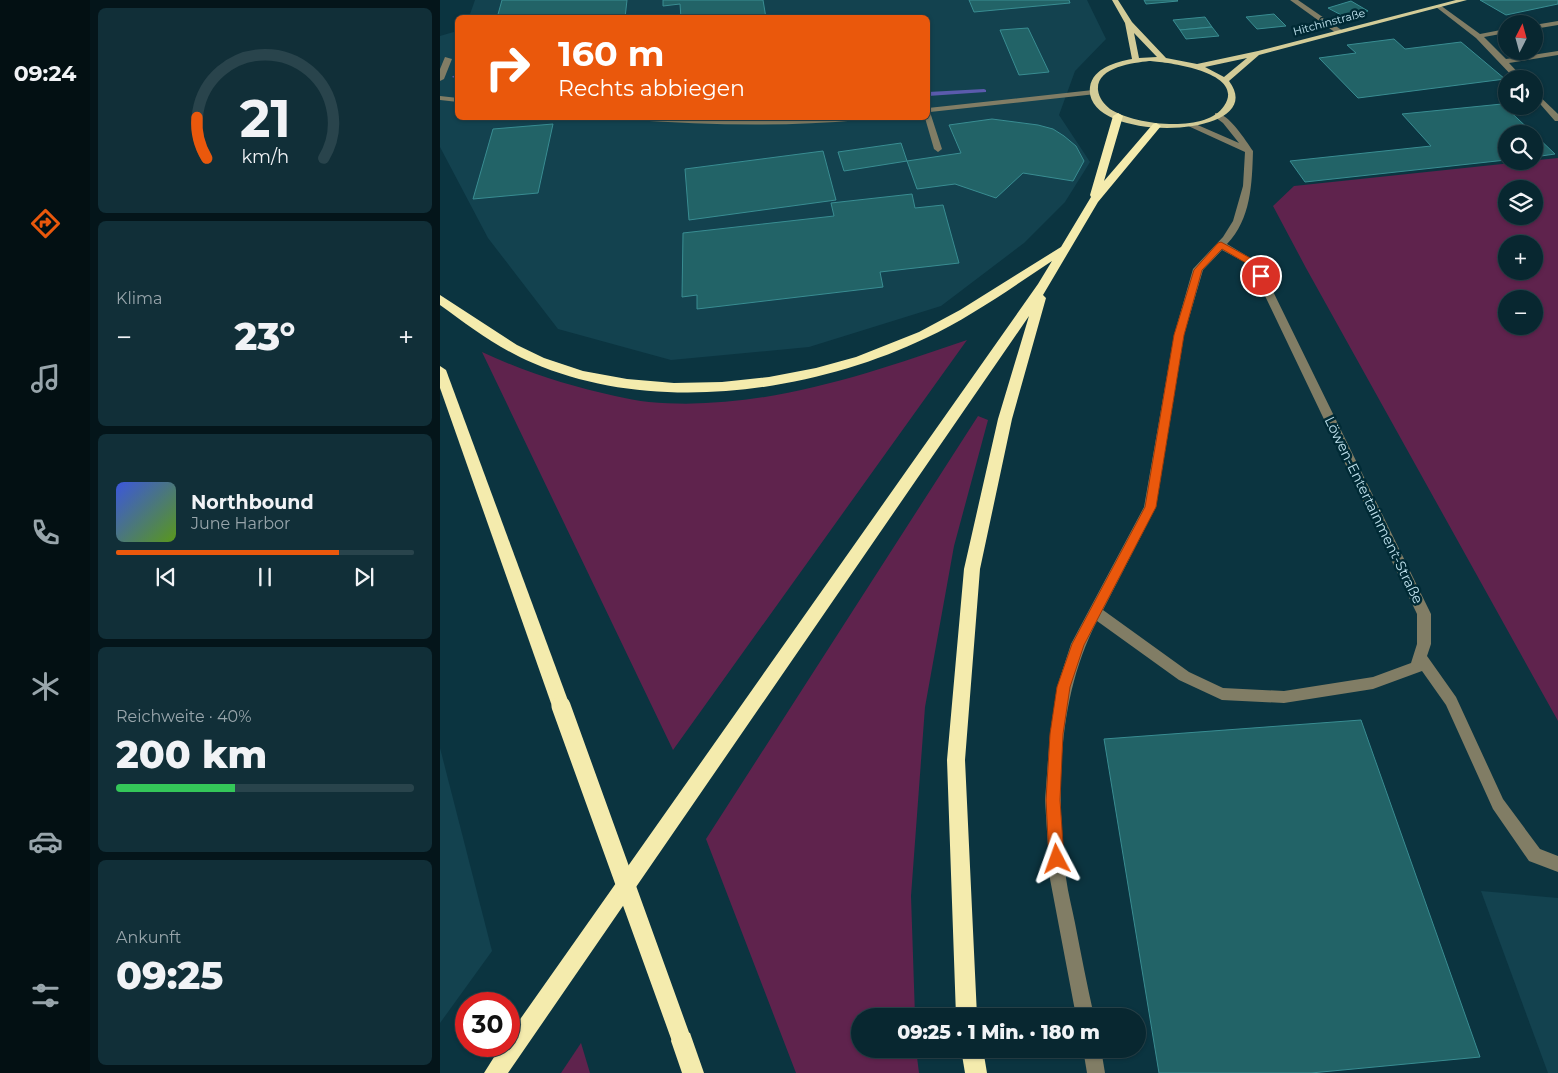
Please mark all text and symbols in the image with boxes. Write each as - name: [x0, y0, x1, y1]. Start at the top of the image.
- street label: Hitchinstraße: [1291, 6, 1367, 38]
- north arrow: [1498, 15, 1542, 60]
- map controls: [1498, 15, 1543, 335]
- text: 160 m: [558, 32, 664, 75]
- icon: right: [475, 35, 540, 100]
- text: 09:24: [14, 60, 76, 87]
- button: sound: [1498, 70, 1543, 115]
- text: Rechts abbiegen: [558, 75, 745, 102]
- text: 21: [239, 87, 291, 150]
- button: search: [1498, 125, 1543, 170]
- text: km/h: [241, 146, 289, 167]
- button: layers: [1498, 180, 1543, 225]
- icon: directions: [28, 206, 63, 241]
- button: +: [1498, 235, 1543, 280]
- pin: [1240, 255, 1282, 297]
- icon: arrive: [1247, 262, 1275, 290]
- text: Klima: [116, 289, 162, 308]
- button: −: [1498, 290, 1543, 335]
- text: 23°: [235, 313, 295, 360]
- text: −: [116, 320, 132, 354]
- text: +: [398, 320, 414, 354]
- icon: music: [28, 361, 63, 396]
- street label: Löwen-Entertainment-Straße: [1321, 413, 1427, 607]
- text: Northbound: [191, 491, 314, 514]
- text: June Harbor: [191, 514, 290, 533]
- icon: phone: [28, 515, 63, 550]
- icon: previous: [152, 563, 180, 591]
- icon: pause: [251, 563, 279, 591]
- icon: next: [350, 563, 378, 591]
- icon: climate: [28, 669, 63, 704]
- text: Reichweite · 40%: [116, 707, 251, 726]
- text: 200 km: [116, 731, 267, 778]
- icon: car: [28, 824, 63, 859]
- position arrow: [1030, 832, 1082, 884]
- text: Ankunft: [116, 928, 181, 947]
- text: 09:25: [116, 952, 223, 999]
- icon: filters: [28, 978, 63, 1013]
- speed limit sign: 30: [455, 992, 520, 1057]
- text: 09:25 · 1 Min. · 180 m: [897, 1021, 1100, 1044]

